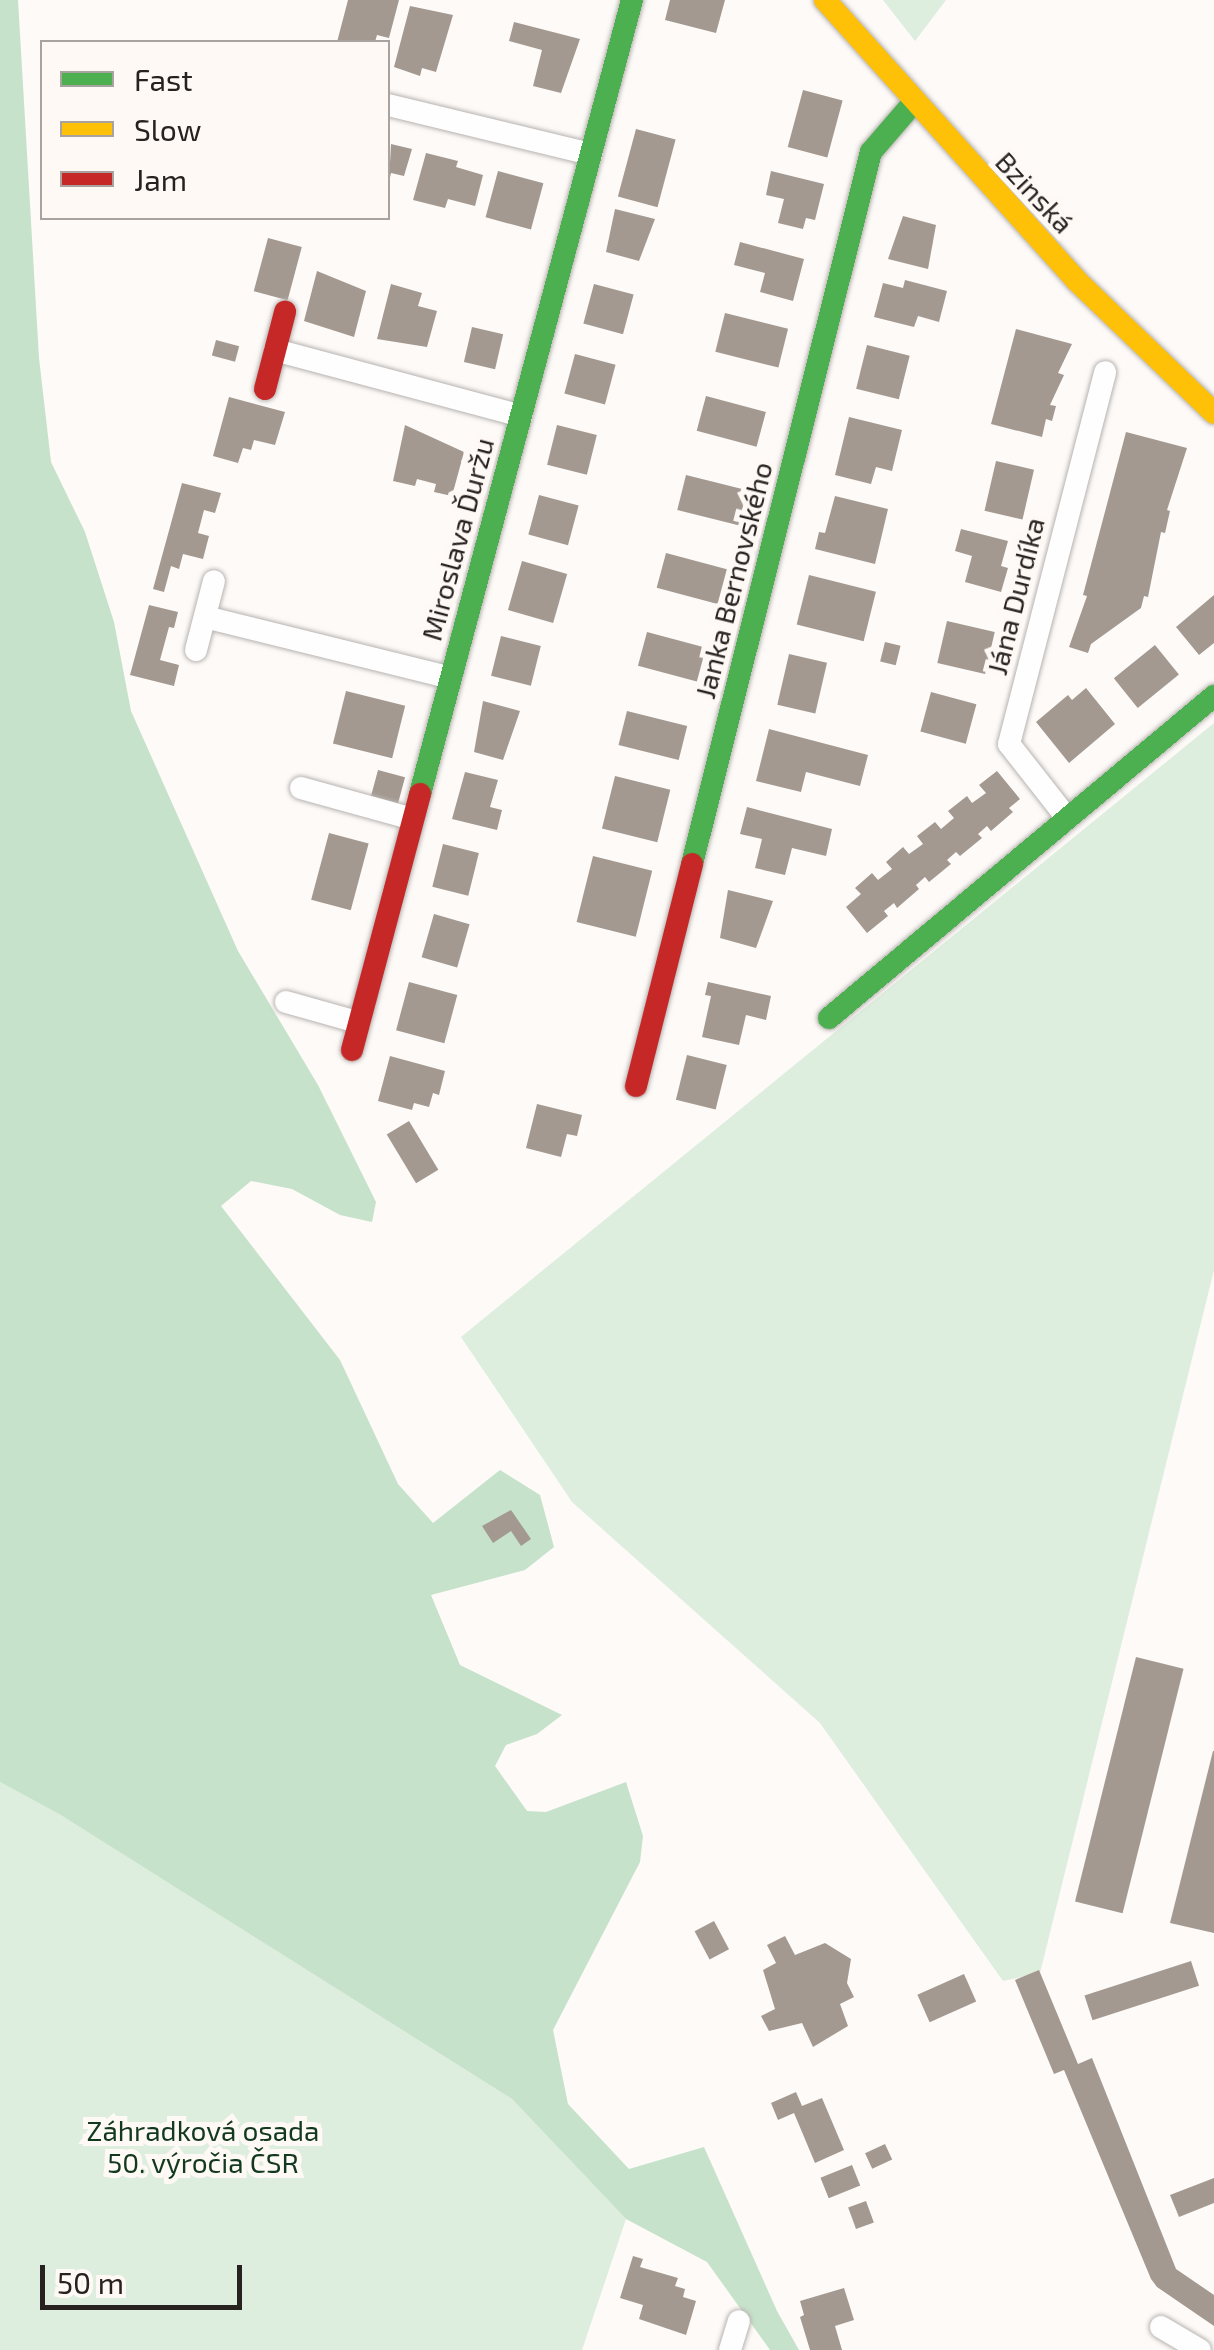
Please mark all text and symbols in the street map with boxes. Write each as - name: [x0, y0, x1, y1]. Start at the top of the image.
- legend: [40, 40, 390, 220]
- text: Fast: [134, 61, 193, 97]
- text: Slow: [134, 111, 201, 147]
- street label: Bzinská: [989, 144, 1081, 240]
- text: Jam: [134, 161, 187, 197]
- street label: Miroslava Ďuržu: [414, 434, 500, 644]
- street label: Janka Bernovského: [687, 458, 779, 702]
- street label: Jána Durdíka: [979, 514, 1051, 678]
- park label: Záhradková osada 50. výročia ČSR: [87, 2113, 319, 2179]
- scale bar: [45, 2245, 248, 2307]
- text: 50 m: [57, 2264, 124, 2300]

